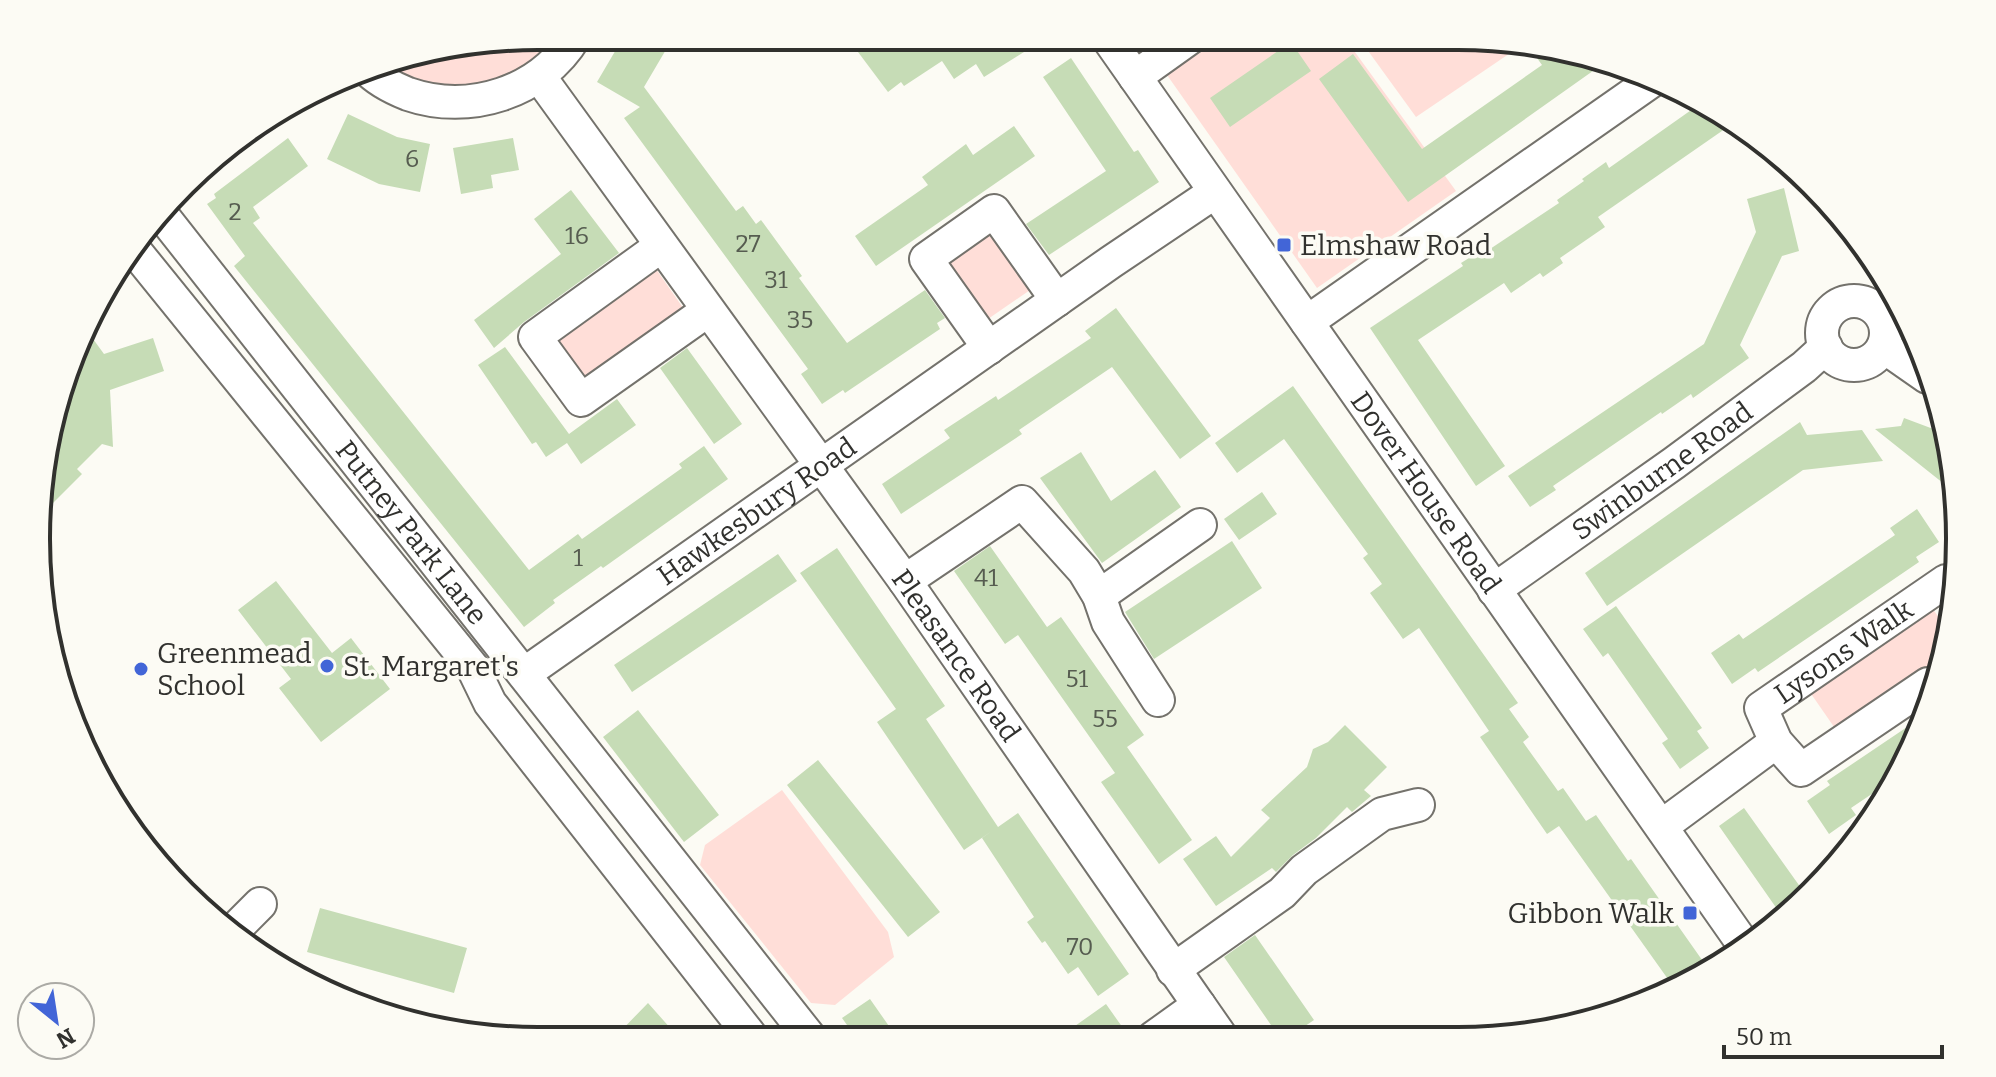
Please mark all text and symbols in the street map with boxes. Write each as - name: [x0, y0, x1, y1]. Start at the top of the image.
- house number: 6: [405, 145, 419, 173]
- house number: 2: [228, 198, 242, 226]
- house number: 16: [565, 222, 589, 250]
- place label: Elmshaw Road: [1300, 229, 1491, 262]
- house number: 27: [736, 230, 760, 258]
- marker: Elmshaw Road: [1275, 236, 1293, 254]
- house number: 31: [764, 266, 788, 294]
- house number: 35: [787, 306, 813, 334]
- street label: Dover House Road: [1344, 385, 1508, 599]
- street label: Swinburne Road: [1565, 395, 1758, 546]
- street label: Hawkesbury Road: [651, 430, 862, 592]
- street label: Putney Park Lane: [329, 434, 495, 631]
- house number: 1: [573, 544, 583, 572]
- street label: Pleasance Road: [885, 563, 1028, 748]
- house number: 41: [974, 564, 998, 592]
- street label: Lysons Walk: [1768, 592, 1919, 710]
- place label: Greenmead School: [157, 637, 312, 702]
- place label: St. Margaret's: [343, 650, 519, 683]
- marker: St. Margaret's: [318, 657, 336, 675]
- marker: Greenmead School: [132, 660, 150, 678]
- house number: 51: [1066, 665, 1088, 693]
- house number: 55: [1092, 705, 1118, 733]
- place label: Gibbon Walk: [1508, 897, 1674, 930]
- marker: Gibbon Walk: [1681, 904, 1699, 922]
- house number: 70: [1067, 933, 1094, 961]
- north arrow: [16, 981, 96, 1061]
- scale bar: [1724, 1009, 1942, 1059]
- text: N: [52, 1022, 80, 1054]
- text: 50 m: [1736, 1023, 1792, 1051]

